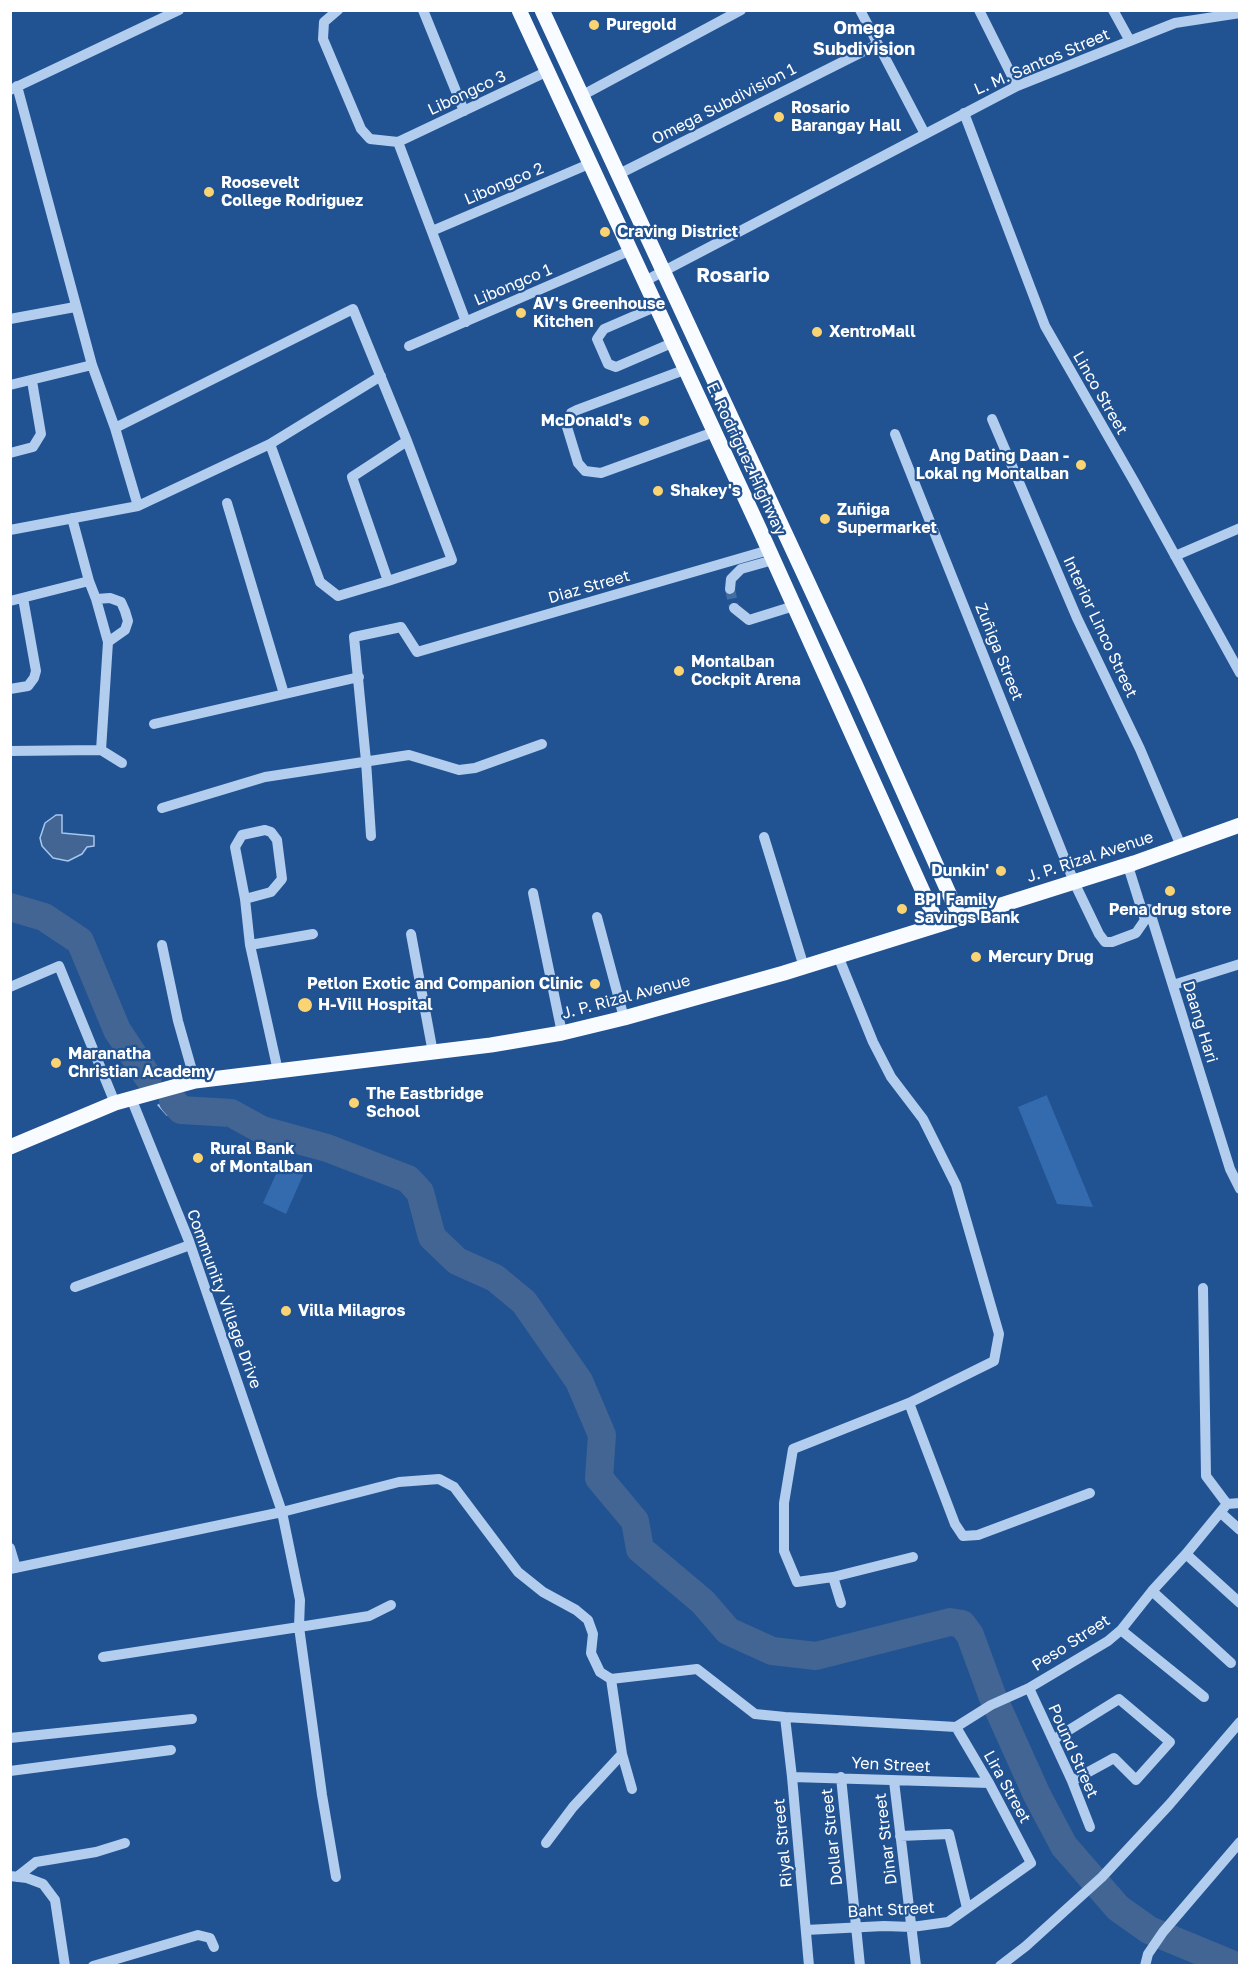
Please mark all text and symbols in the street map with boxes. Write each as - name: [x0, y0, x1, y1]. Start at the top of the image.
- place label: Puregold: [606, 15, 676, 35]
- district label: Omega Subdivision: [813, 17, 915, 60]
- marker: Puregold: [587, 18, 601, 32]
- street label: L. M. Santos Street: [971, 25, 1113, 99]
- street label: Omega Subdivision 1: [649, 59, 799, 149]
- street label: Libongco 3: [425, 67, 509, 119]
- place label: Rosario Barangay Hall: [791, 98, 901, 136]
- marker: Rosario Barangay Hall: [772, 110, 786, 124]
- street label: Libongco 2: [462, 159, 546, 209]
- place label: Roosevelt College Rodriguez: [221, 173, 363, 211]
- marker: Roosevelt College Rodriguez: [202, 185, 216, 199]
- place label: Craving District: [617, 222, 738, 242]
- marker: Craving District: [598, 225, 612, 239]
- street label: Libongco 1: [471, 260, 555, 310]
- district label: Rosario: [696, 264, 770, 288]
- place label: AV's Greenhouse Kitchen: [533, 294, 665, 332]
- marker: AV's Greenhouse Kitchen: [514, 306, 528, 320]
- place label: XentroMall: [829, 322, 916, 342]
- marker: XentroMall: [810, 325, 824, 339]
- street label: Linco Street: [1068, 348, 1132, 438]
- street label: E. Rodriguez Highway: [702, 379, 790, 539]
- place label: McDonald's: [541, 411, 632, 431]
- marker: McDonald's: [637, 414, 651, 428]
- place label: Ang Dating Daan - Lokal ng Montalban: [916, 446, 1069, 484]
- marker: Ang Dating Daan - Lokal ng Montalban: [1074, 458, 1088, 472]
- place label: Shakey's: [670, 481, 741, 501]
- marker: Shakey's: [651, 484, 665, 498]
- place label: Zuñiga Supermarket: [837, 500, 937, 538]
- marker: Zuñiga Supermarket: [818, 512, 832, 526]
- street label: Interior Linco Street: [1059, 553, 1141, 701]
- street label: Diaz Street: [546, 566, 632, 608]
- street label: Zuñiga Street: [971, 601, 1027, 703]
- place label: Montalban Cockpit Arena: [691, 652, 801, 690]
- marker: Montalban Cockpit Arena: [672, 664, 686, 678]
- street label: J. P. Rizal Avenue: [1024, 827, 1156, 887]
- place label: Dunkin': [931, 861, 989, 881]
- marker: Dunkin': [994, 864, 1008, 878]
- marker: Pena drug store: [1163, 884, 1177, 898]
- place label: BPI Family Savings Bank: [914, 890, 1020, 928]
- place label: Pena drug store: [1109, 900, 1231, 920]
- marker: BPI Family Savings Bank: [895, 902, 909, 916]
- place label: Mercury Drug: [988, 947, 1094, 967]
- marker: Mercury Drug: [969, 950, 983, 964]
- street label: J. P. Rizal Avenue: [560, 971, 692, 1023]
- place label: Petlon Exotic and Companion Clinic: [307, 974, 583, 994]
- marker: Petlon Exotic and Companion Clinic: [588, 977, 602, 991]
- street label: Daang Hari: [1178, 979, 1222, 1065]
- place label: H-Vill Hospital: [318, 995, 433, 1015]
- marker: H-Vill Hospital: [296, 996, 314, 1014]
- place label: Maranatha Christian Academy: [68, 1044, 215, 1082]
- marker: Maranatha Christian Academy: [49, 1056, 63, 1070]
- place label: The Eastbridge School: [366, 1084, 484, 1122]
- marker: The Eastbridge School: [347, 1096, 361, 1110]
- place label: Rural Bank of Montalban: [210, 1139, 313, 1177]
- marker: Rural Bank of Montalban: [191, 1151, 205, 1165]
- street label: Community Village Drive: [183, 1207, 265, 1391]
- place label: Villa Milagros: [298, 1301, 405, 1321]
- marker: Villa Milagros: [279, 1304, 293, 1318]
- street label: Peso Street: [1028, 1611, 1114, 1675]
- street label: Pound Street: [1044, 1701, 1102, 1801]
- street label: Lira Street: [979, 1747, 1035, 1827]
- street label: Yen Street: [851, 1753, 931, 1777]
- street label: Dollar Street: [817, 1787, 847, 1887]
- street label: Dinar Street: [871, 1792, 901, 1886]
- street label: Riyal Street: [770, 1798, 796, 1888]
- street label: Baht Street: [847, 1898, 935, 1922]

